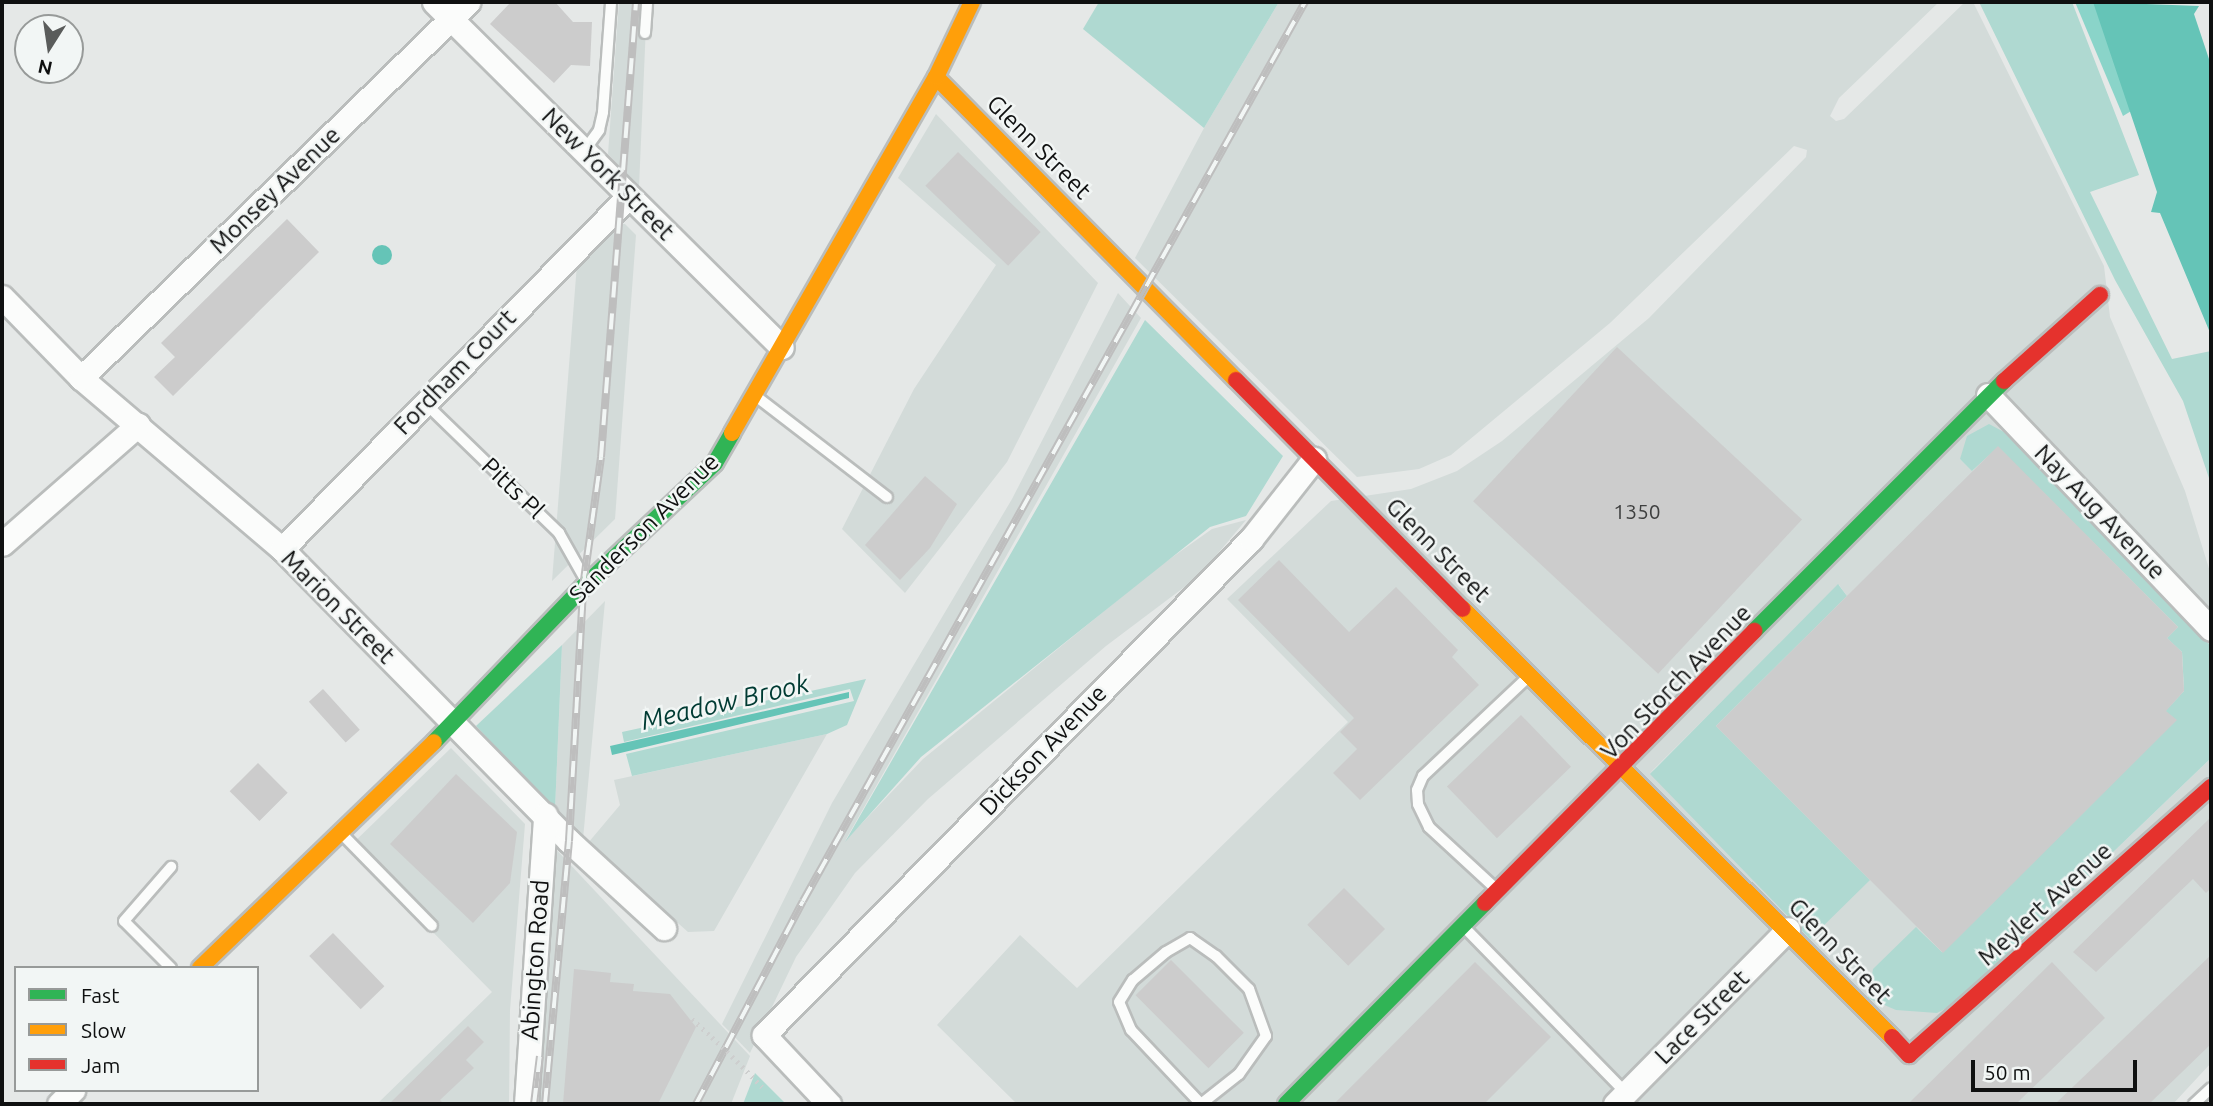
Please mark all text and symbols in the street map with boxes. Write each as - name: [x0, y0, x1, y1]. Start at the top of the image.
- north arrow: [14, 14, 84, 84]
- text: N: [36, 55, 54, 80]
- street label: Glenn Street: [981, 89, 1097, 205]
- street label: New York Street: [536, 102, 680, 246]
- street label: Monsey Avenue: [204, 121, 346, 259]
- street label: Fordham Court: [388, 303, 522, 441]
- street label: Nay Aug Avenue: [2029, 439, 2171, 585]
- street label: Sanderson Avenue: [563, 447, 725, 609]
- street label: Pitts Pl: [476, 451, 550, 525]
- street label: Glenn Street: [1380, 492, 1496, 608]
- house number: 1350: [1613, 498, 1661, 524]
- street label: Marion Street: [275, 544, 401, 670]
- street label: Von Storch Avenue: [1595, 599, 1757, 765]
- water label: Meadow Brook: [638, 668, 812, 736]
- street label: Dickson Avenue: [973, 679, 1113, 821]
- street label: Meylert Avenue: [1972, 836, 2118, 972]
- street label: Abington Road: [515, 879, 555, 1041]
- street label: Glenn Street: [1783, 892, 1897, 1010]
- street label: Lace Street: [1649, 964, 1755, 1070]
- legend: [14, 966, 259, 1092]
- text: Fast: [81, 983, 119, 1007]
- text: Slow: [81, 1018, 126, 1042]
- scale bar: [1975, 1046, 2141, 1090]
- text: Jam: [81, 1053, 120, 1077]
- text: 50 m: [1984, 1060, 2031, 1084]

